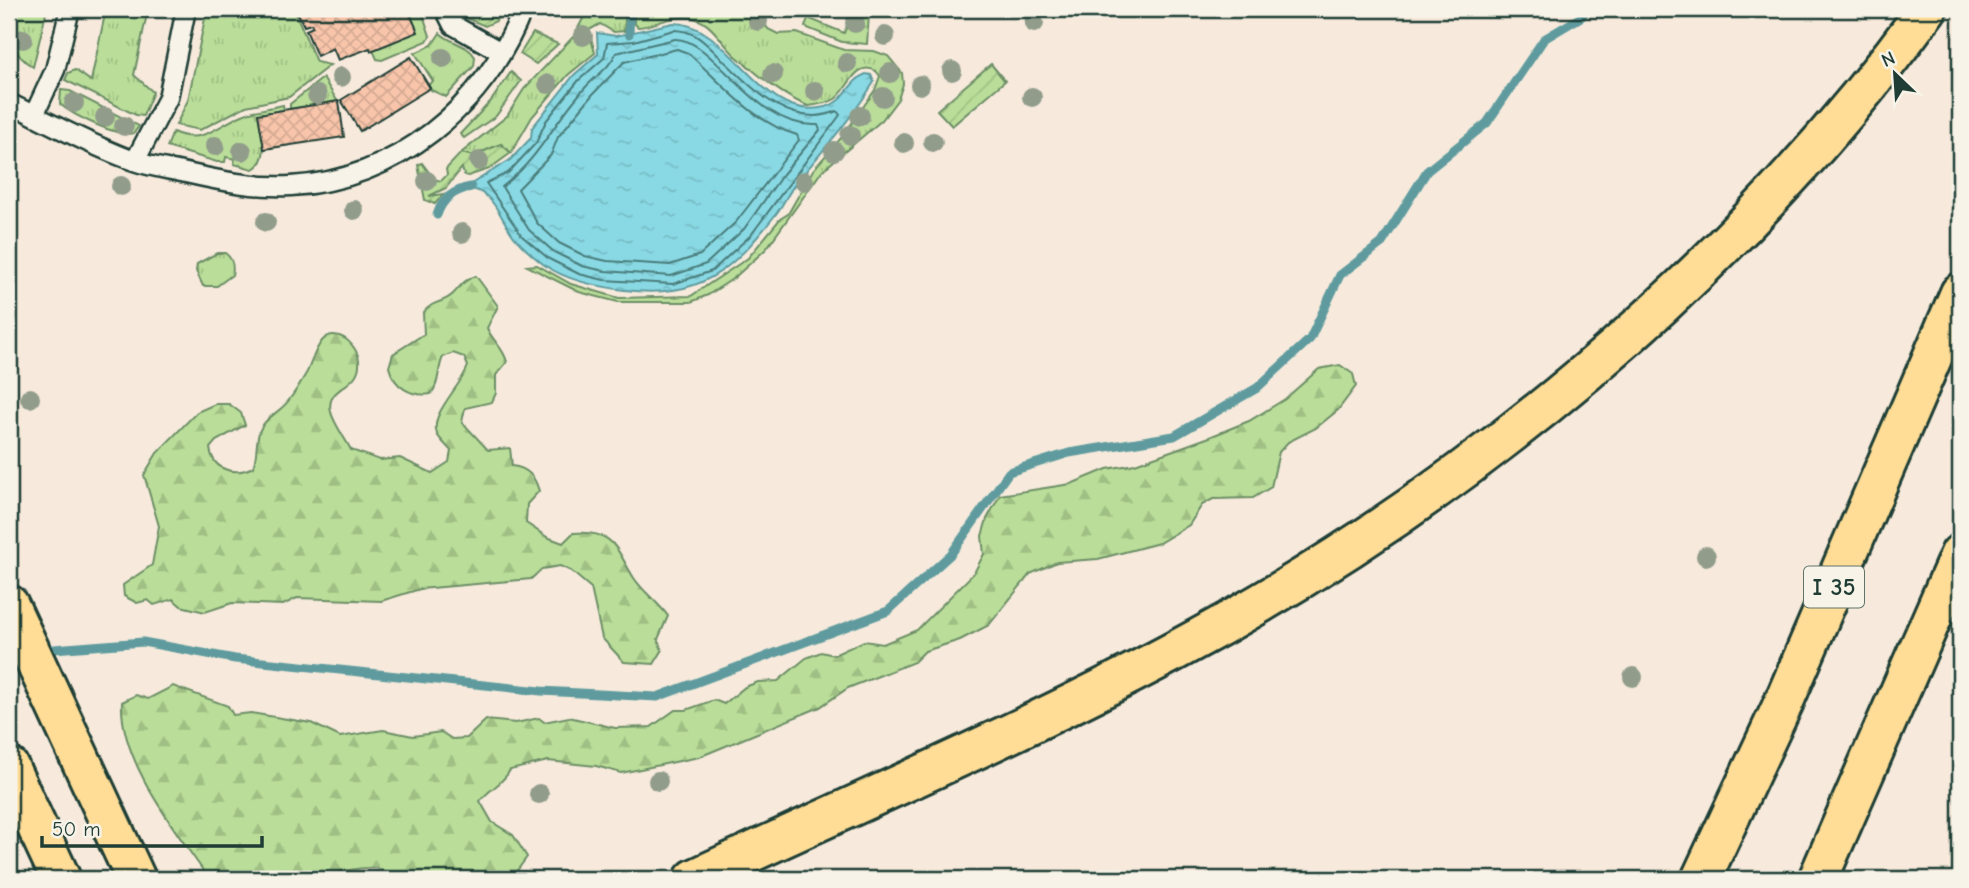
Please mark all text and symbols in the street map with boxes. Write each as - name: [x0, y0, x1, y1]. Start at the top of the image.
- north arrow: [1860, 38, 1930, 108]
- text: N: [1878, 47, 1899, 72]
- road number: I 35: [1804, 566, 1864, 608]
- scale bar: [42, 804, 262, 848]
- text: 50 m: [52, 817, 101, 841]

